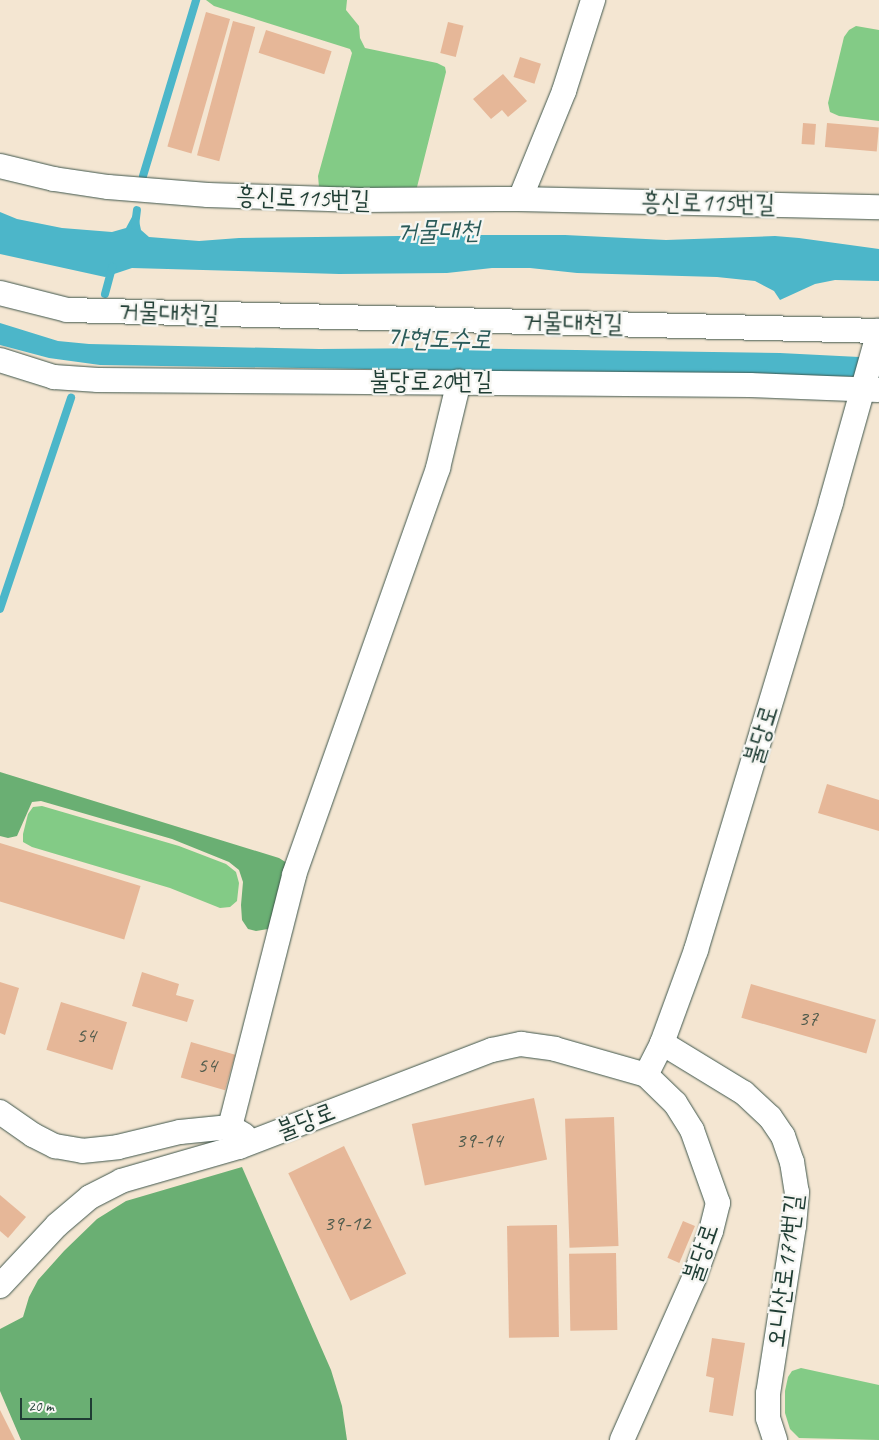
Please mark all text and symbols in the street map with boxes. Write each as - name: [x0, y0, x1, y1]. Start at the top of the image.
- street label: 흥신로115번길: [235, 181, 371, 215]
- street label: 흥신로115번길: [641, 187, 775, 219]
- water label: 거물대천: [396, 215, 480, 247]
- street label: 거물대천길: [118, 296, 220, 330]
- street label: 거물대천길: [522, 307, 624, 339]
- water label: 가현도수로: [386, 322, 492, 356]
- street label: 불당로20번길: [369, 366, 493, 396]
- street label: 불당로: [738, 702, 784, 768]
- house number: 37: [798, 1006, 818, 1032]
- house number: 54: [76, 1023, 96, 1049]
- house number: 54: [197, 1053, 217, 1079]
- street label: 불당로: [272, 1096, 340, 1146]
- house number: 39-14: [456, 1128, 502, 1154]
- street label: 오니산로171번길: [761, 1193, 809, 1349]
- house number: 39-12: [324, 1211, 370, 1237]
- street label: 불당로: [677, 1220, 725, 1286]
- scale bar: [22, 1388, 95, 1420]
- text: 20 m: [28, 1397, 54, 1416]

